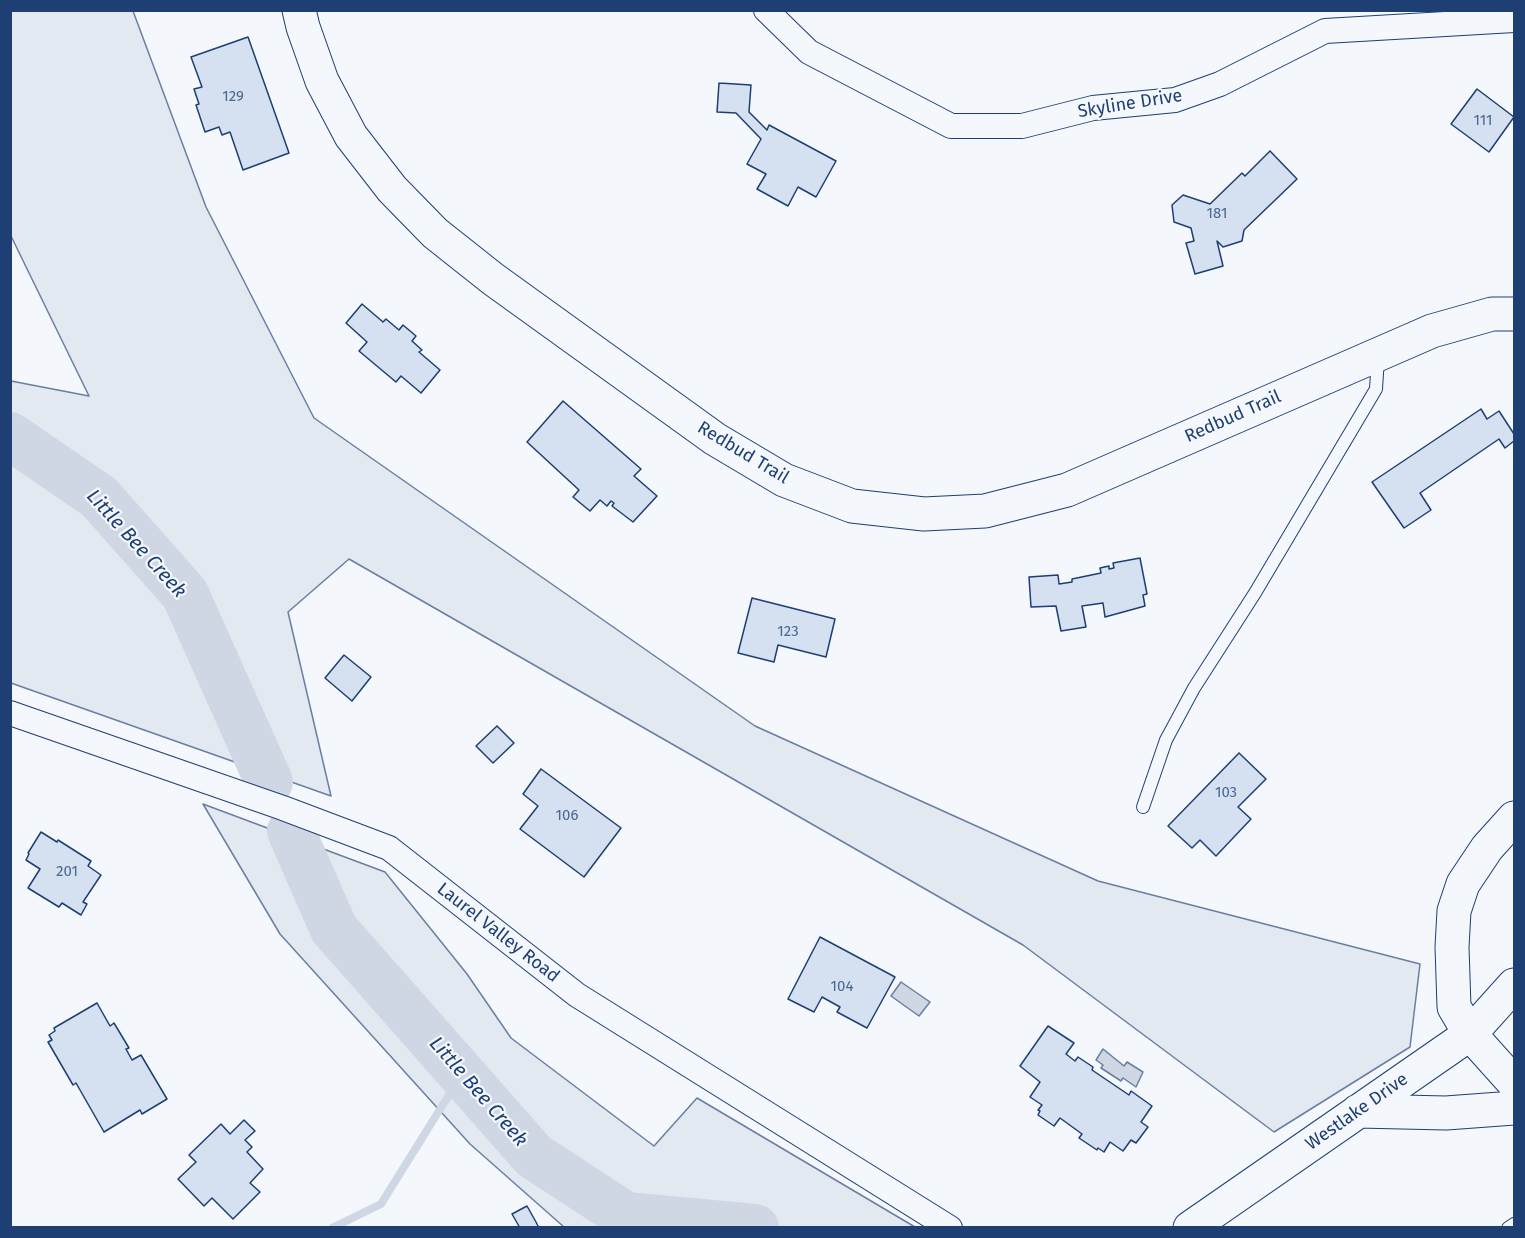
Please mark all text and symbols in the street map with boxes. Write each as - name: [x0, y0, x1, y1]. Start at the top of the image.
- street label: Skyline Drive: [1076, 85, 1184, 123]
- house number: 129: [222, 88, 244, 106]
- house number: 111: [1473, 112, 1493, 130]
- house number: 181: [1207, 205, 1227, 223]
- street label: Redbud Trail: [1182, 386, 1284, 448]
- street label: Redbud Trail: [693, 417, 793, 489]
- water label: Little Bee Creek: [81, 485, 191, 603]
- house number: 123: [777, 623, 799, 641]
- house number: 103: [1215, 784, 1237, 802]
- house number: 106: [556, 807, 578, 825]
- house number: 201: [56, 863, 78, 881]
- street label: Laurel Valley Road: [432, 878, 564, 988]
- house number: 104: [831, 978, 853, 996]
- water label: Little Bee Creek: [424, 1032, 532, 1152]
- street label: Westlake Drive: [1302, 1069, 1412, 1155]

